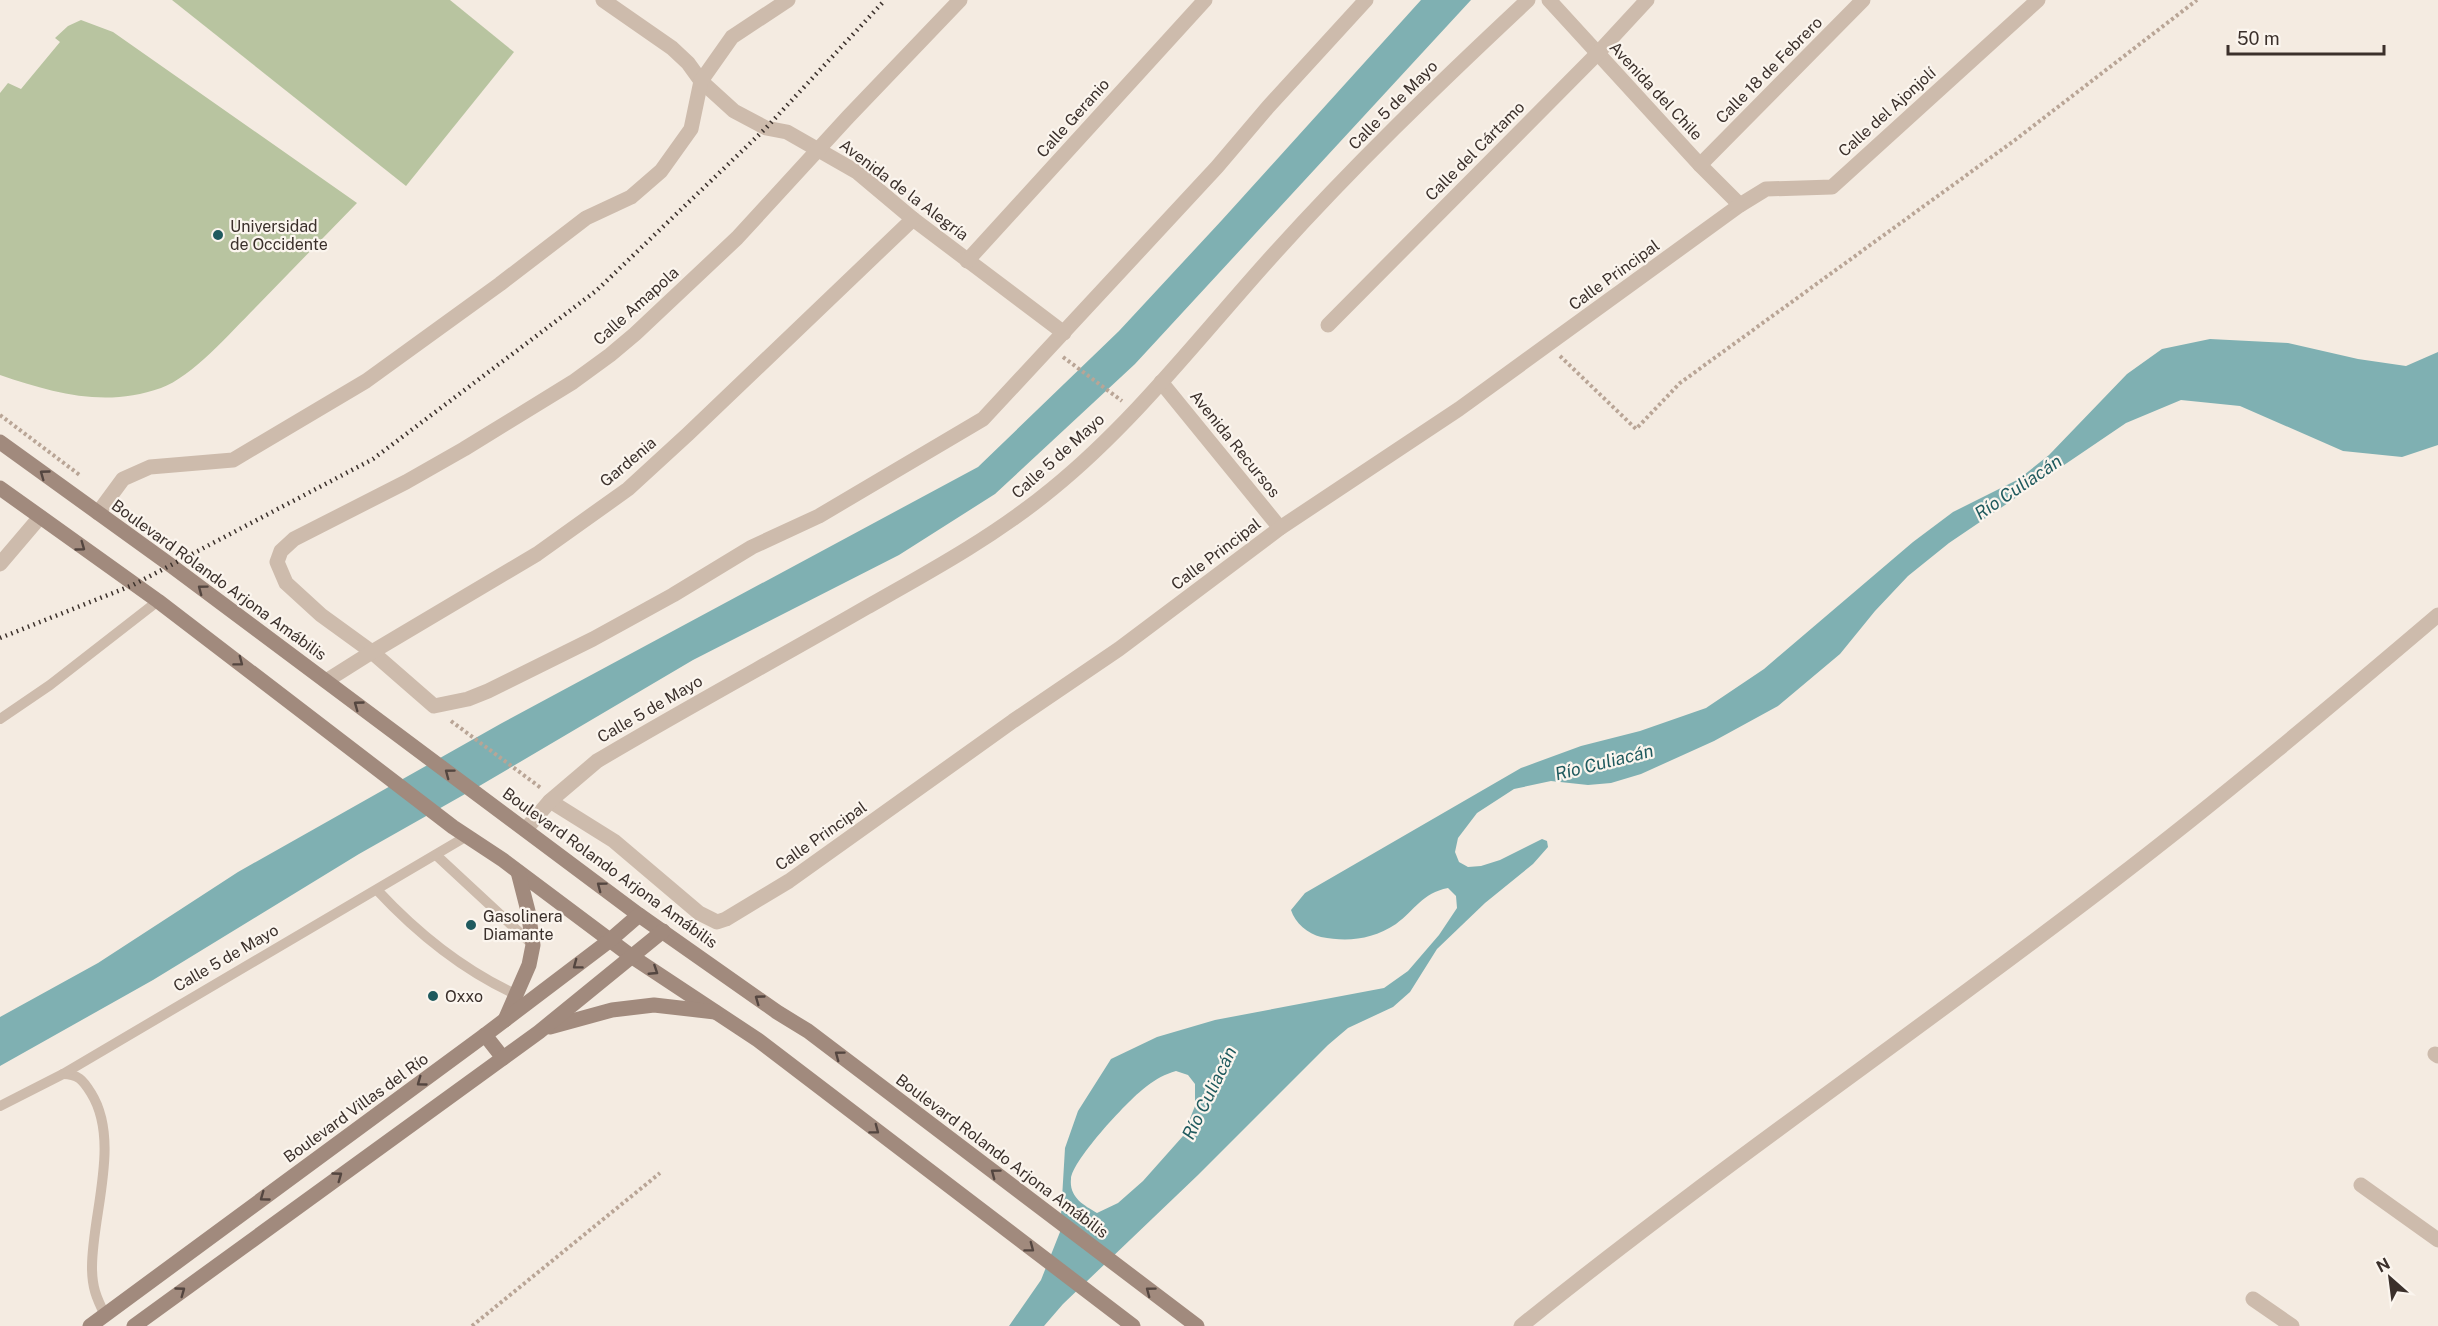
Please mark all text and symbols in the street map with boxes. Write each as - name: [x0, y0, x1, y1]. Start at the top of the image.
- street label: Calle 18 de Febrero: [1712, 13, 1826, 127]
- scale bar: [2228, 18, 2384, 56]
- text: 50 m: [2237, 28, 2280, 49]
- street label: Avenida del Chile: [1605, 38, 1707, 144]
- street label: Calle 5 de Mayo: [1345, 57, 1441, 153]
- street label: Calle del Ajonjolí: [1834, 63, 1940, 161]
- street label: Calle Geranio: [1033, 75, 1113, 161]
- street label: Calle del Cártamo: [1421, 97, 1529, 205]
- street label: Avenida de la Alegría: [836, 135, 972, 245]
- place label: Universidad de Occidente: [230, 217, 328, 254]
- marker: Universidad de Occidente: [211, 228, 225, 242]
- street label: Calle Principal: [1565, 236, 1663, 314]
- street label: Calle Amapola: [590, 263, 682, 349]
- street label: Avenida Recursos: [1186, 387, 1284, 501]
- street label: Calle 5 de Mayo: [1008, 409, 1108, 503]
- street label: Gardenia: [596, 433, 660, 491]
- water label: Río Culiacán: [1970, 450, 2066, 524]
- one-way arrow: [39, 470, 50, 481]
- street label: Boulevard Rolando Arjona Amábilis: [108, 496, 330, 664]
- street label: Calle Principal: [1167, 514, 1265, 594]
- one-way arrow: [75, 540, 86, 551]
- one-way arrow: [197, 585, 208, 596]
- one-way arrow: [232, 655, 243, 666]
- street label: Calle 5 de Mayo: [594, 671, 706, 747]
- one-way arrow: [354, 701, 365, 712]
- water label: Río Culiacán: [1553, 740, 1655, 784]
- one-way arrow: [445, 769, 456, 780]
- street label: Boulevard Rolando Arjona Amábilis: [499, 784, 721, 952]
- street label: Calle Principal: [772, 797, 870, 875]
- one-way arrow: [596, 882, 607, 893]
- place label: Gasolinera Diamante: [483, 907, 563, 944]
- marker: Gasolinera Diamante: [464, 918, 478, 932]
- street label: Calle 5 de Mayo: [170, 920, 282, 996]
- one-way arrow: [573, 957, 584, 968]
- one-way arrow: [647, 964, 658, 975]
- place label: Oxxo: [445, 987, 483, 1006]
- marker: Oxxo: [426, 989, 440, 1003]
- one-way arrow: [755, 995, 766, 1006]
- water label: Río Culiacán: [1177, 1043, 1241, 1143]
- street label: Boulevard Villas del Río: [280, 1049, 432, 1167]
- one-way arrow: [835, 1051, 846, 1062]
- street label: Boulevard Rolando Arjona Amábilis: [892, 1070, 1112, 1242]
- one-way arrow: [417, 1075, 428, 1086]
- one-way arrow: [868, 1123, 879, 1134]
- one-way arrow: [990, 1169, 1001, 1180]
- one-way arrow: [332, 1172, 343, 1183]
- one-way arrow: [260, 1190, 271, 1201]
- one-way arrow: [1024, 1241, 1035, 1252]
- north arrow: [2360, 1248, 2420, 1308]
- text: N: [2373, 1254, 2393, 1277]
- one-way arrow: [1146, 1287, 1157, 1298]
- one-way arrow: [175, 1288, 186, 1299]

